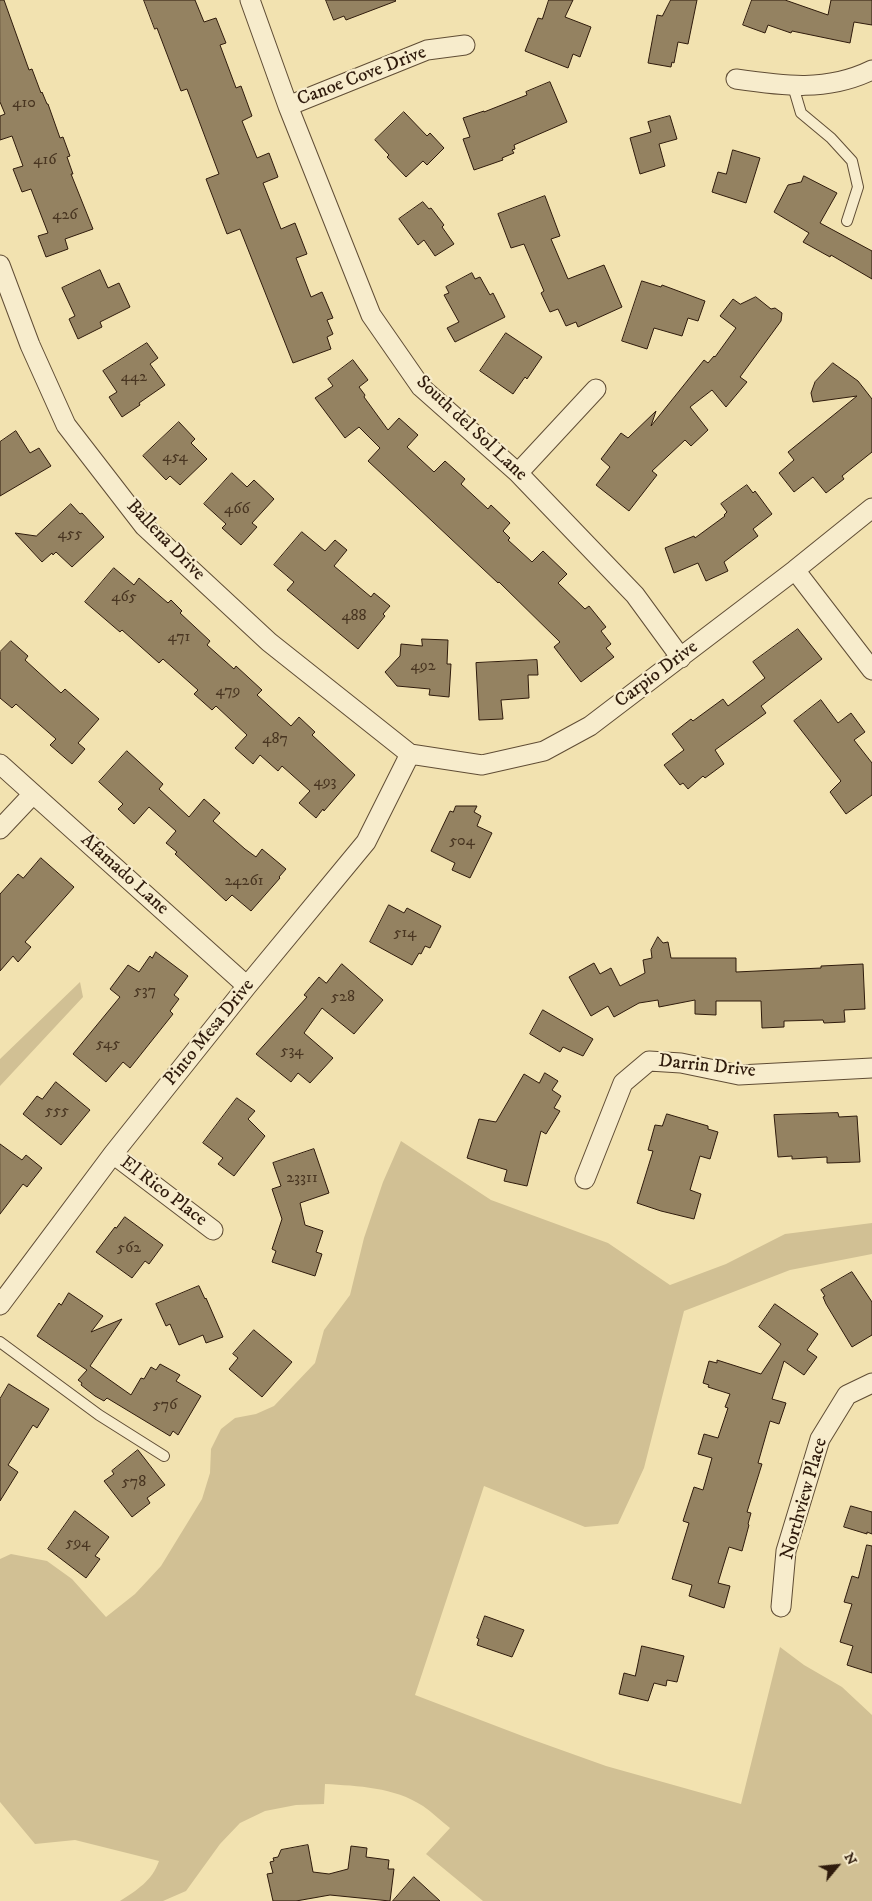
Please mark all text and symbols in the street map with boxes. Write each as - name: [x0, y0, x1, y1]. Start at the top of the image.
- street label: Canoe Cove Drive: [294, 42, 430, 112]
- house number: 410: [12, 94, 36, 114]
- house number: 416: [33, 151, 57, 171]
- house number: 426: [52, 206, 78, 226]
- house number: 442: [121, 368, 147, 388]
- street label: South del Sol Lane: [411, 372, 531, 486]
- house number: 454: [162, 448, 188, 468]
- street label: Ballena Drive: [121, 496, 209, 586]
- house number: 466: [224, 500, 250, 520]
- house number: 455: [57, 525, 83, 545]
- house number: 465: [111, 588, 137, 608]
- house number: 488: [341, 607, 367, 627]
- house number: 471: [168, 628, 190, 648]
- street label: Carpio Drive: [611, 636, 703, 714]
- house number: 492: [410, 657, 436, 677]
- house number: 479: [215, 682, 241, 702]
- house number: 487: [262, 730, 288, 750]
- house number: 493: [313, 773, 337, 793]
- street label: Afamado Lane: [75, 829, 173, 921]
- house number: 504: [449, 832, 475, 852]
- house number: 24261: [224, 872, 264, 892]
- house number: 514: [393, 924, 417, 944]
- street label: Pinto Mesa Drive: [160, 975, 260, 1091]
- house number: 537: [134, 982, 156, 1002]
- house number: 528: [331, 988, 355, 1008]
- house number: 545: [96, 1035, 120, 1055]
- house number: 534: [280, 1042, 304, 1062]
- street label: Darrin Drive: [657, 1051, 757, 1083]
- house number: 555: [45, 1102, 69, 1122]
- street label: El Rico Place: [115, 1152, 211, 1232]
- house number: 23311: [286, 1169, 318, 1189]
- house number: 562: [117, 1239, 141, 1259]
- house number: 576: [153, 1396, 177, 1416]
- street label: Northview Place: [777, 1436, 833, 1562]
- house number: 578: [122, 1473, 146, 1493]
- house number: 594: [65, 1534, 91, 1554]
- north arrow: [812, 1841, 862, 1891]
- text: N: [840, 1850, 861, 1868]

